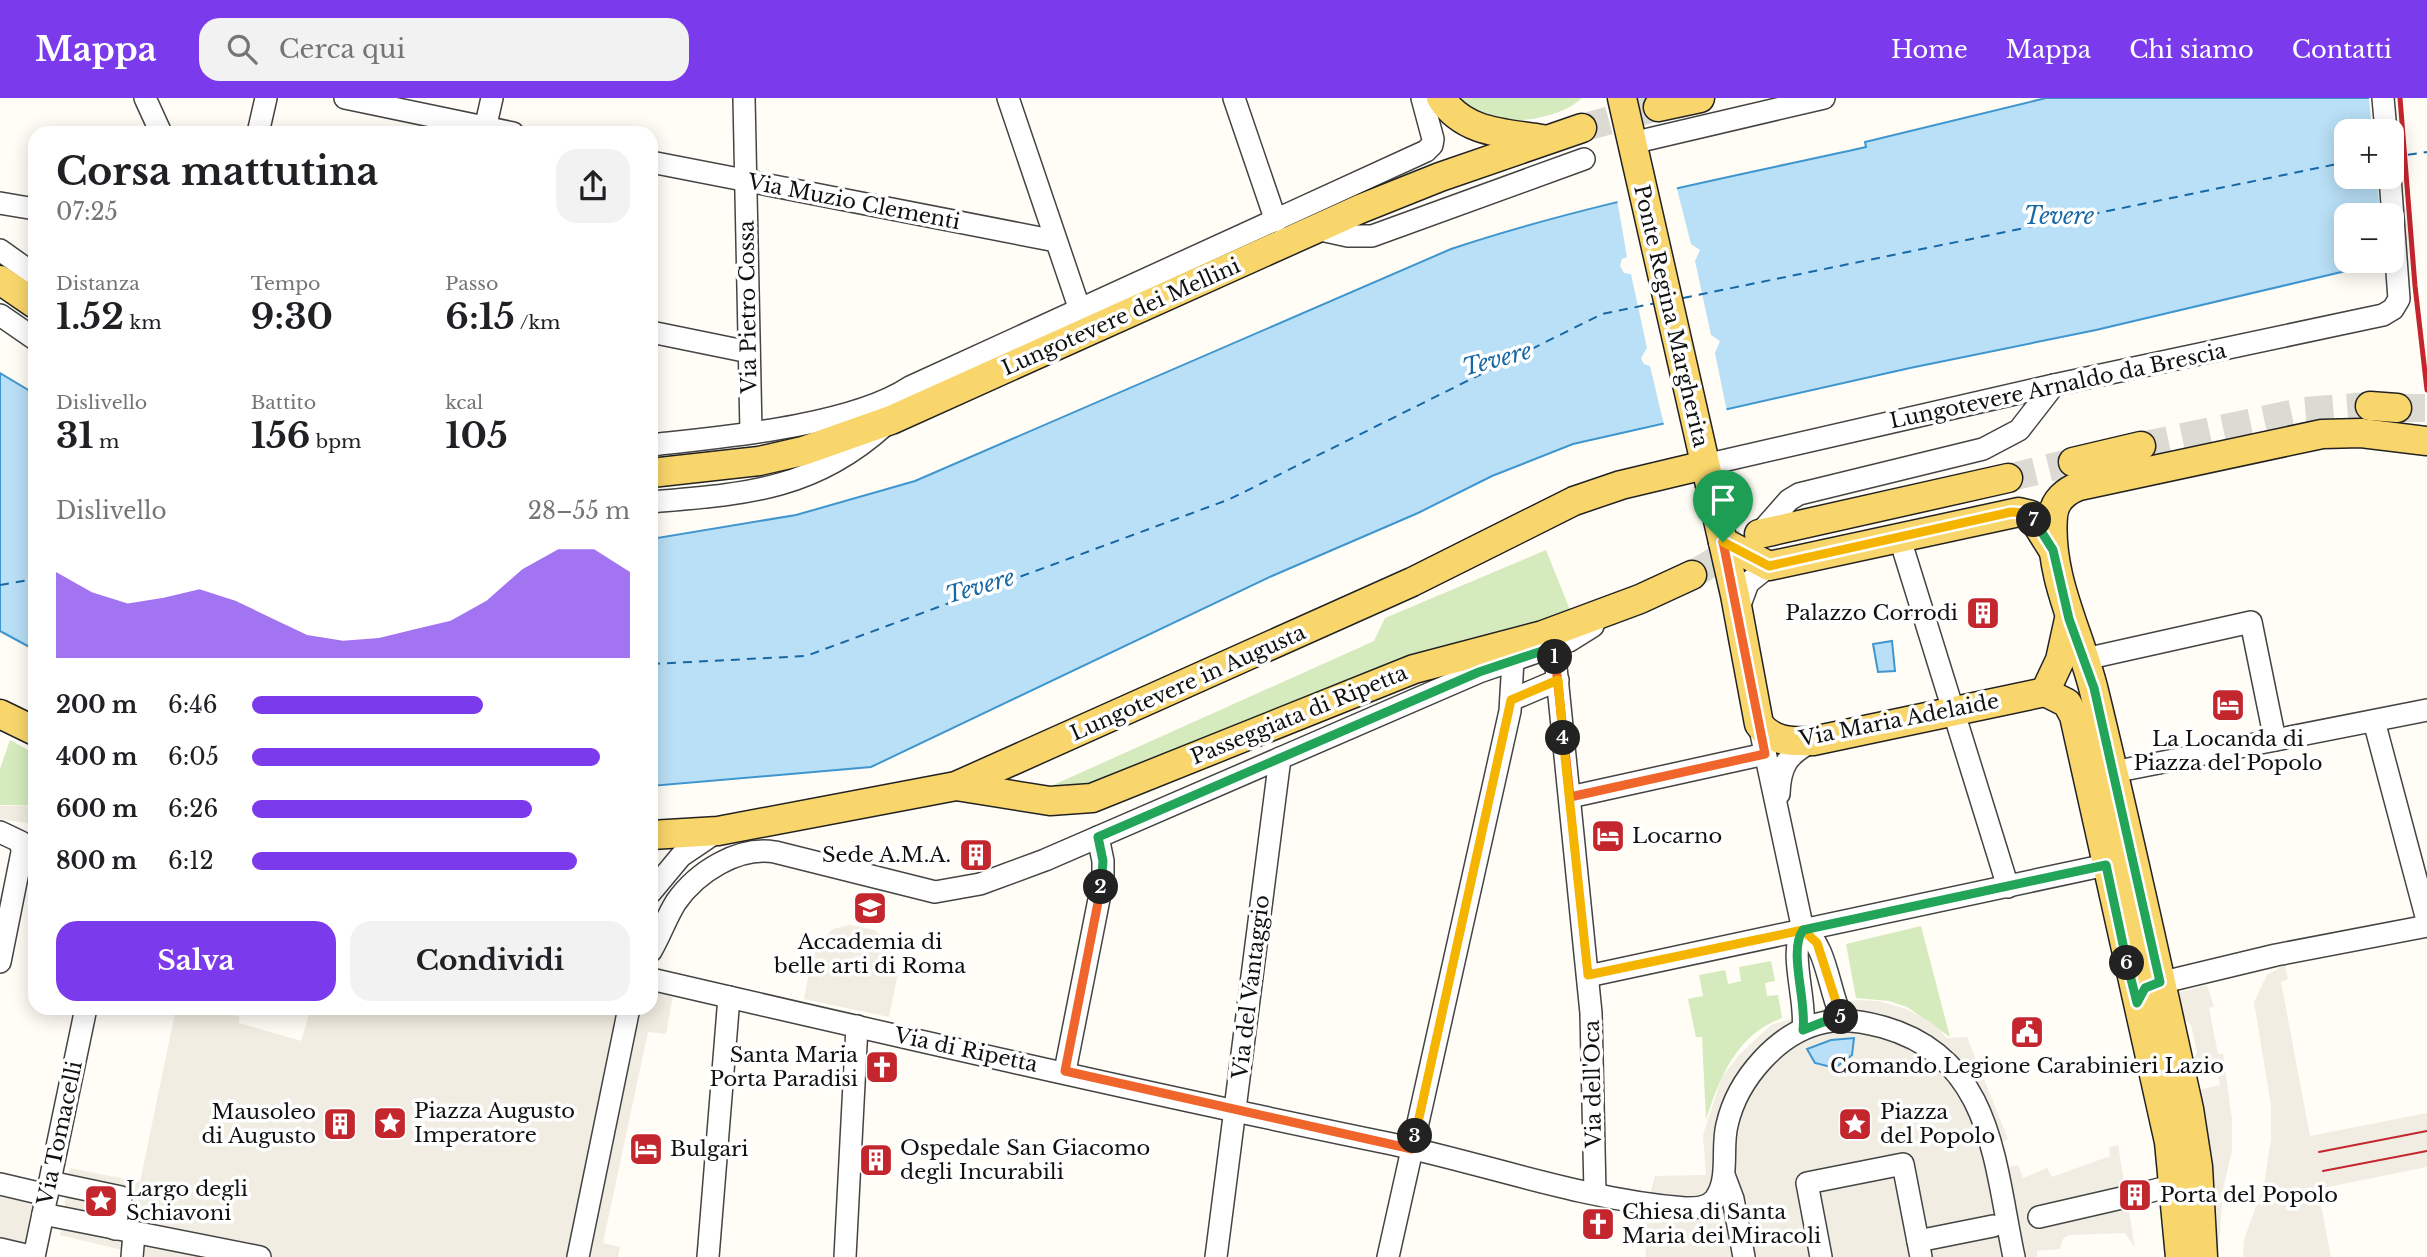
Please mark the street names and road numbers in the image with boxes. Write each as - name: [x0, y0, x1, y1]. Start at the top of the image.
- street label: Via Muzio Clementi: [745, 168, 962, 235]
- street label: Ponte Regina Margherita: [1628, 182, 1714, 450]
- street label: Via Pietro Cossa: [733, 220, 763, 395]
- street label: Lungotevere dei Mellini: [998, 253, 1244, 381]
- street label: Lungotevere Arnaldo da Brescia: [1887, 338, 2229, 434]
- street label: Lungotevere in Augusta: [1066, 619, 1310, 747]
- street label: Passeggiata di Ripetta: [1187, 660, 1411, 770]
- street label: Via Maria Adelaide: [1796, 688, 2001, 752]
- street label: Via del Vantaggio: [1227, 893, 1275, 1082]
- street label: Via dell'Oca: [1579, 1020, 1607, 1149]
- street label: Via di Ripetta: [891, 1022, 1040, 1078]
- street label: Via Tomacelli: [32, 1059, 88, 1208]

